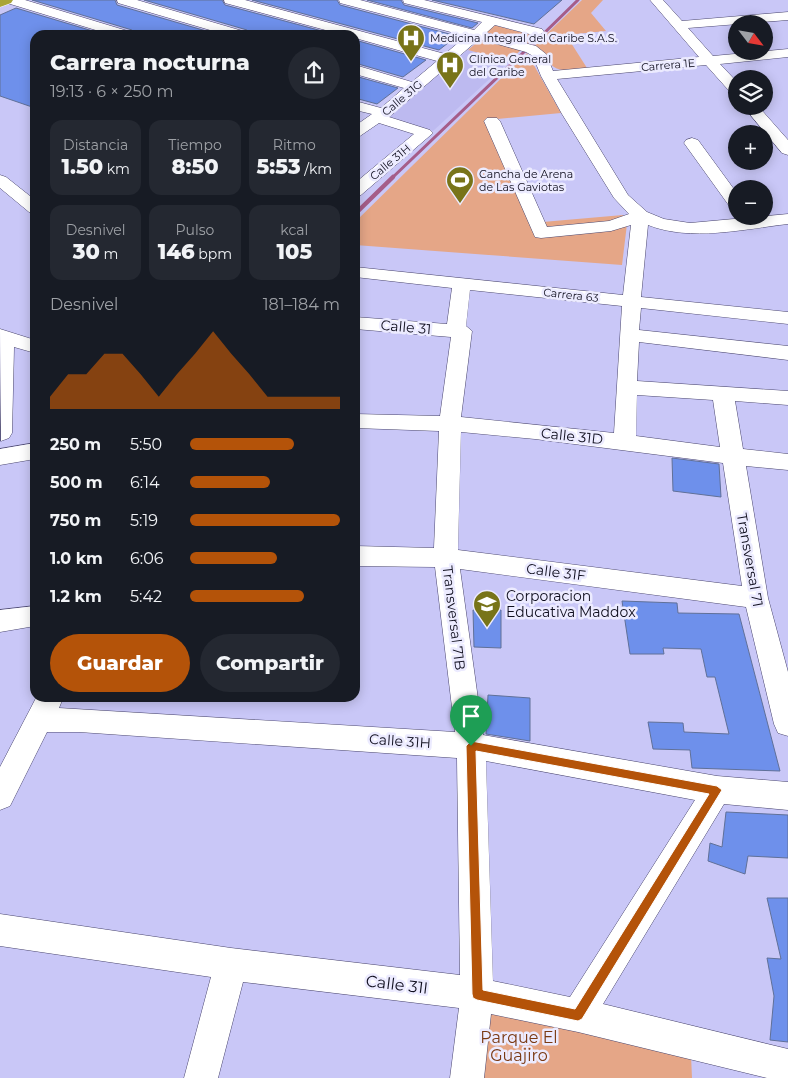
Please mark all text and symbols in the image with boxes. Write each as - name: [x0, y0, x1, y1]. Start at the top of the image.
- north arrow: [728, 15, 772, 60]
- map controls: [728, 15, 773, 225]
- hospital icon: Medicina Integral del Caribe S.A.S.: [396, 23, 426, 62]
- place label: Medicina Integral del Caribe S.A.S.: [430, 31, 617, 45]
- button: share: [288, 47, 340, 99]
- text: Carrera nocturna: [50, 49, 250, 76]
- hospital icon: Clínica General del Caribe: [435, 50, 465, 89]
- place label: Clínica General del Caribe: [469, 52, 551, 79]
- street label: Carrera 1E: [640, 56, 696, 74]
- button: layers: [728, 70, 773, 115]
- street label: Calle 31G: [379, 77, 425, 119]
- text: 19:13 · 6 × 250 m: [50, 82, 173, 101]
- button: +: [728, 125, 773, 170]
- text: Distancia: [63, 136, 128, 154]
- text: Tiempo: [168, 136, 222, 154]
- text: Ritmo: [273, 136, 316, 154]
- street label: Calle 31H: [367, 141, 413, 183]
- text: 1.50: [61, 154, 103, 179]
- text: 8:50: [171, 154, 219, 179]
- text: 5:53: [257, 154, 301, 179]
- text: km: [103, 160, 130, 178]
- text: /km: [301, 160, 332, 178]
- sports icon: Cancha de Arena de Las Gaviotas: [445, 165, 475, 204]
- place label: Cancha de Arena de Las Gaviotas: [479, 167, 573, 194]
- button: −: [728, 180, 773, 225]
- text: Desnivel: [66, 221, 126, 239]
- text: Pulso: [176, 221, 214, 239]
- text: kcal: [280, 221, 308, 239]
- text: 30: [73, 239, 100, 264]
- text: 146: [158, 239, 195, 264]
- text: 105: [277, 239, 312, 264]
- text: m: [100, 245, 118, 263]
- text: bpm: [195, 245, 232, 263]
- street label: Carrera 63: [543, 285, 599, 305]
- text: Desnivel: [50, 295, 118, 314]
- text: 181–184 m: [263, 295, 340, 314]
- street label: Calle 31: [380, 316, 432, 338]
- street label: Calle 31D: [540, 424, 604, 448]
- text: 250 m: [50, 435, 101, 454]
- text: 5:50: [130, 435, 162, 454]
- text: 500 m: [50, 473, 103, 492]
- text: 6:14: [130, 473, 160, 492]
- text: 750 m: [50, 511, 101, 530]
- text: 5:19: [130, 511, 158, 530]
- street label: Transversal 71: [733, 512, 767, 608]
- text: 1.0 km: [50, 549, 103, 568]
- text: 6:06: [130, 549, 163, 568]
- street label: Calle 31F: [525, 559, 587, 585]
- street label: Transversal 71B: [439, 565, 469, 671]
- text: 1.2 km: [50, 587, 102, 606]
- text: 5:42: [130, 587, 162, 606]
- place label: Corporacion Educativa Maddox: [506, 587, 636, 621]
- school or university icon: Corporacion Educativa Maddox: [472, 589, 502, 628]
- button: Guardar: [50, 634, 190, 692]
- button: Compartir: [200, 634, 340, 692]
- pin: [450, 695, 492, 746]
- icon: arrive: [457, 702, 485, 730]
- street label: Calle 31H: [368, 730, 432, 752]
- street label: Calle 31I: [365, 971, 429, 998]
- park label: Parque El Guajiro: [480, 1028, 558, 1065]

